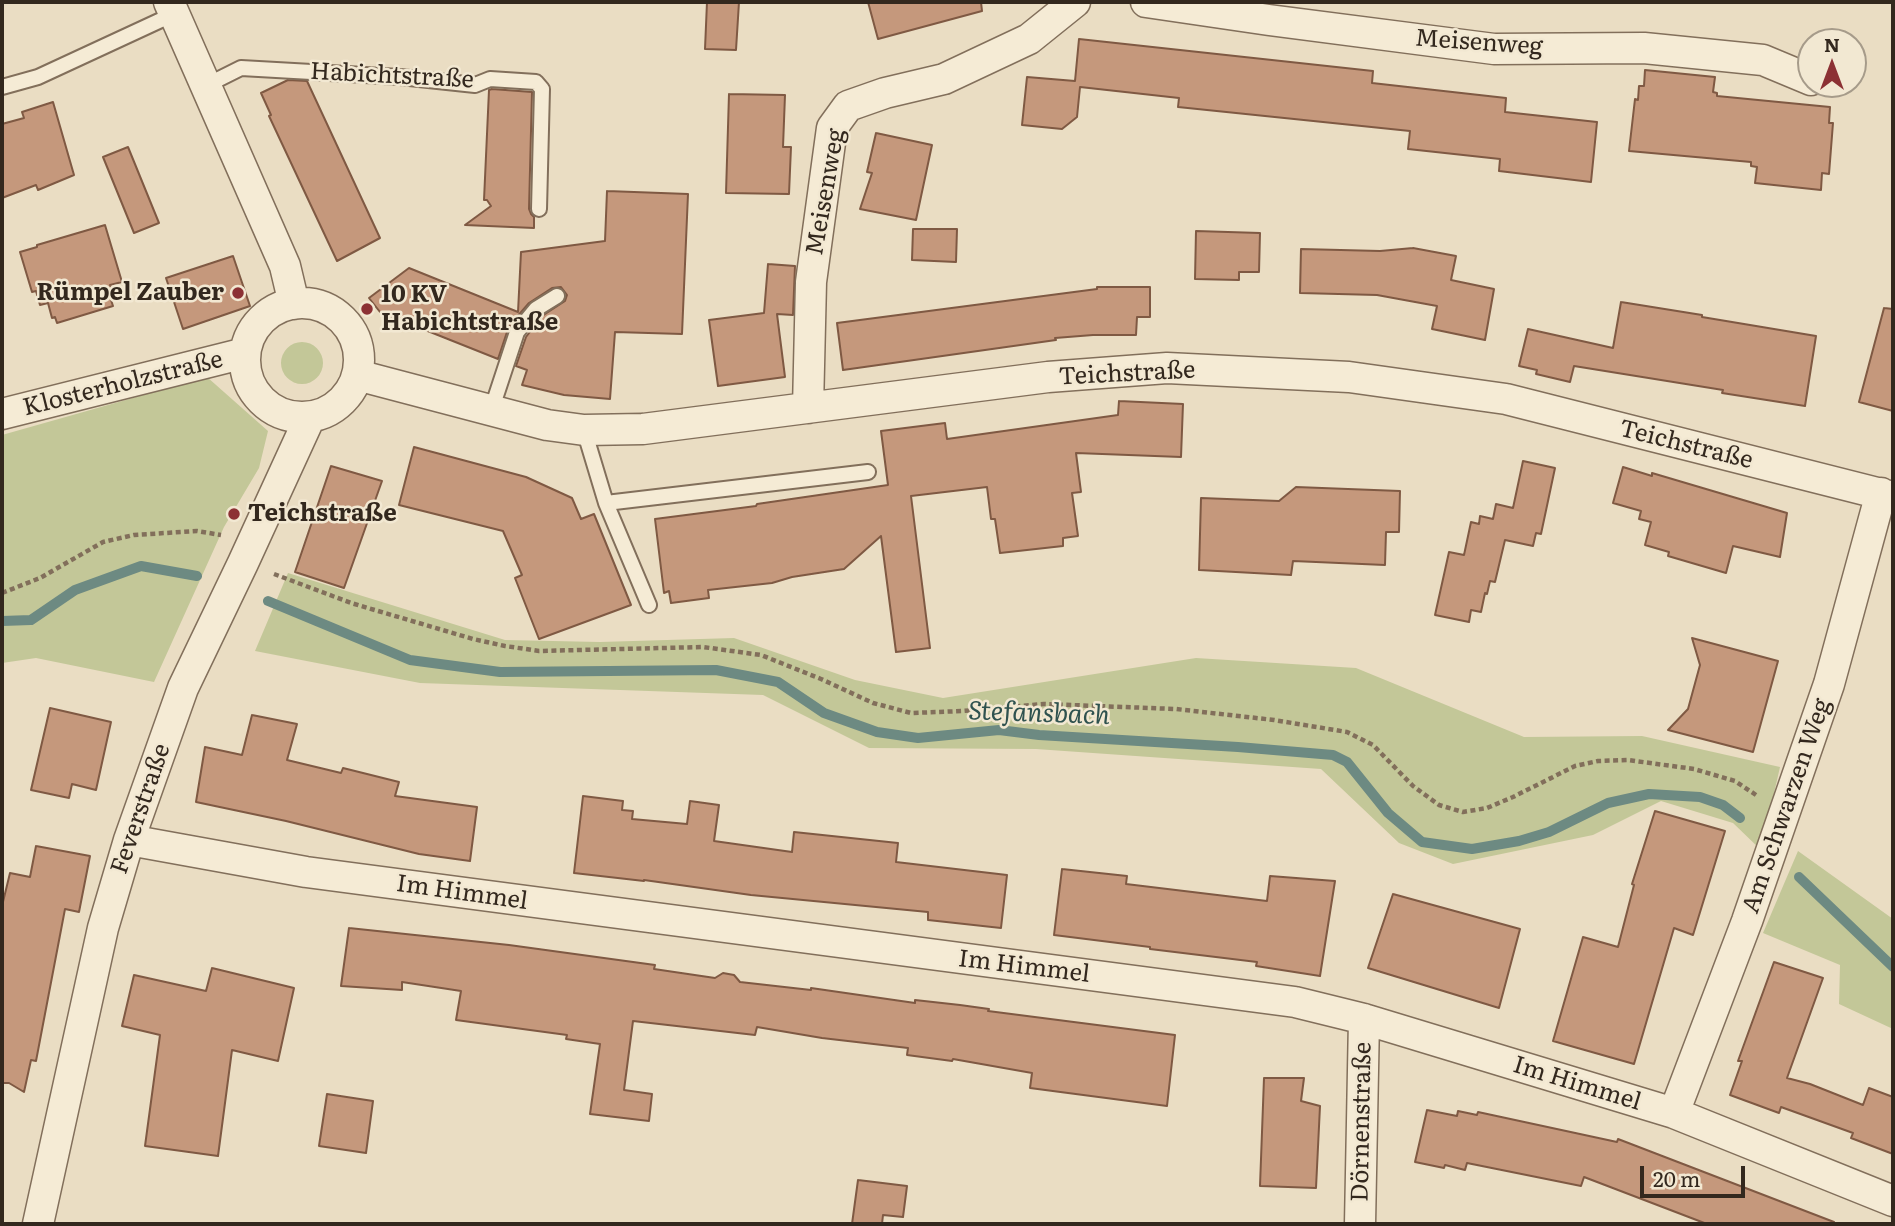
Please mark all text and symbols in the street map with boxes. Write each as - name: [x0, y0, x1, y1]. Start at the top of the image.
- street label: Meisenweg: [1414, 24, 1544, 62]
- north arrow: [1797, 28, 1867, 98]
- text: N: [1824, 30, 1840, 58]
- street label: Habichtstraße: [309, 57, 475, 95]
- street label: Meisenweg: [801, 126, 851, 258]
- place label: Rümpel Zauber: [37, 279, 224, 307]
- place label: 10 KV Habichtstraße: [381, 281, 558, 337]
- marker: Rümpel Zauber: [230, 285, 246, 301]
- marker: 10 KV Habichtstraße: [359, 301, 375, 317]
- street label: Klosterholzstraße: [20, 345, 226, 423]
- street label: Teichstraße: [1058, 356, 1196, 392]
- street label: Teichstraße: [1616, 414, 1756, 476]
- place label: Teichstraße: [248, 500, 397, 528]
- marker: Teichstraße: [226, 506, 242, 522]
- street label: Am Schwarzen Weg: [1737, 695, 1837, 917]
- water label: Stefansbach: [968, 696, 1110, 732]
- street label: Feverstraße: [105, 740, 177, 878]
- street label: Im Himmel: [394, 870, 530, 916]
- street label: Im Himmel: [957, 945, 1091, 989]
- street label: Dörnenstraße: [1346, 1042, 1378, 1202]
- street label: Im Himmel: [1510, 1051, 1644, 1117]
- scale bar: [1643, 1152, 1748, 1196]
- text: 20 m: [1653, 1162, 1700, 1193]

